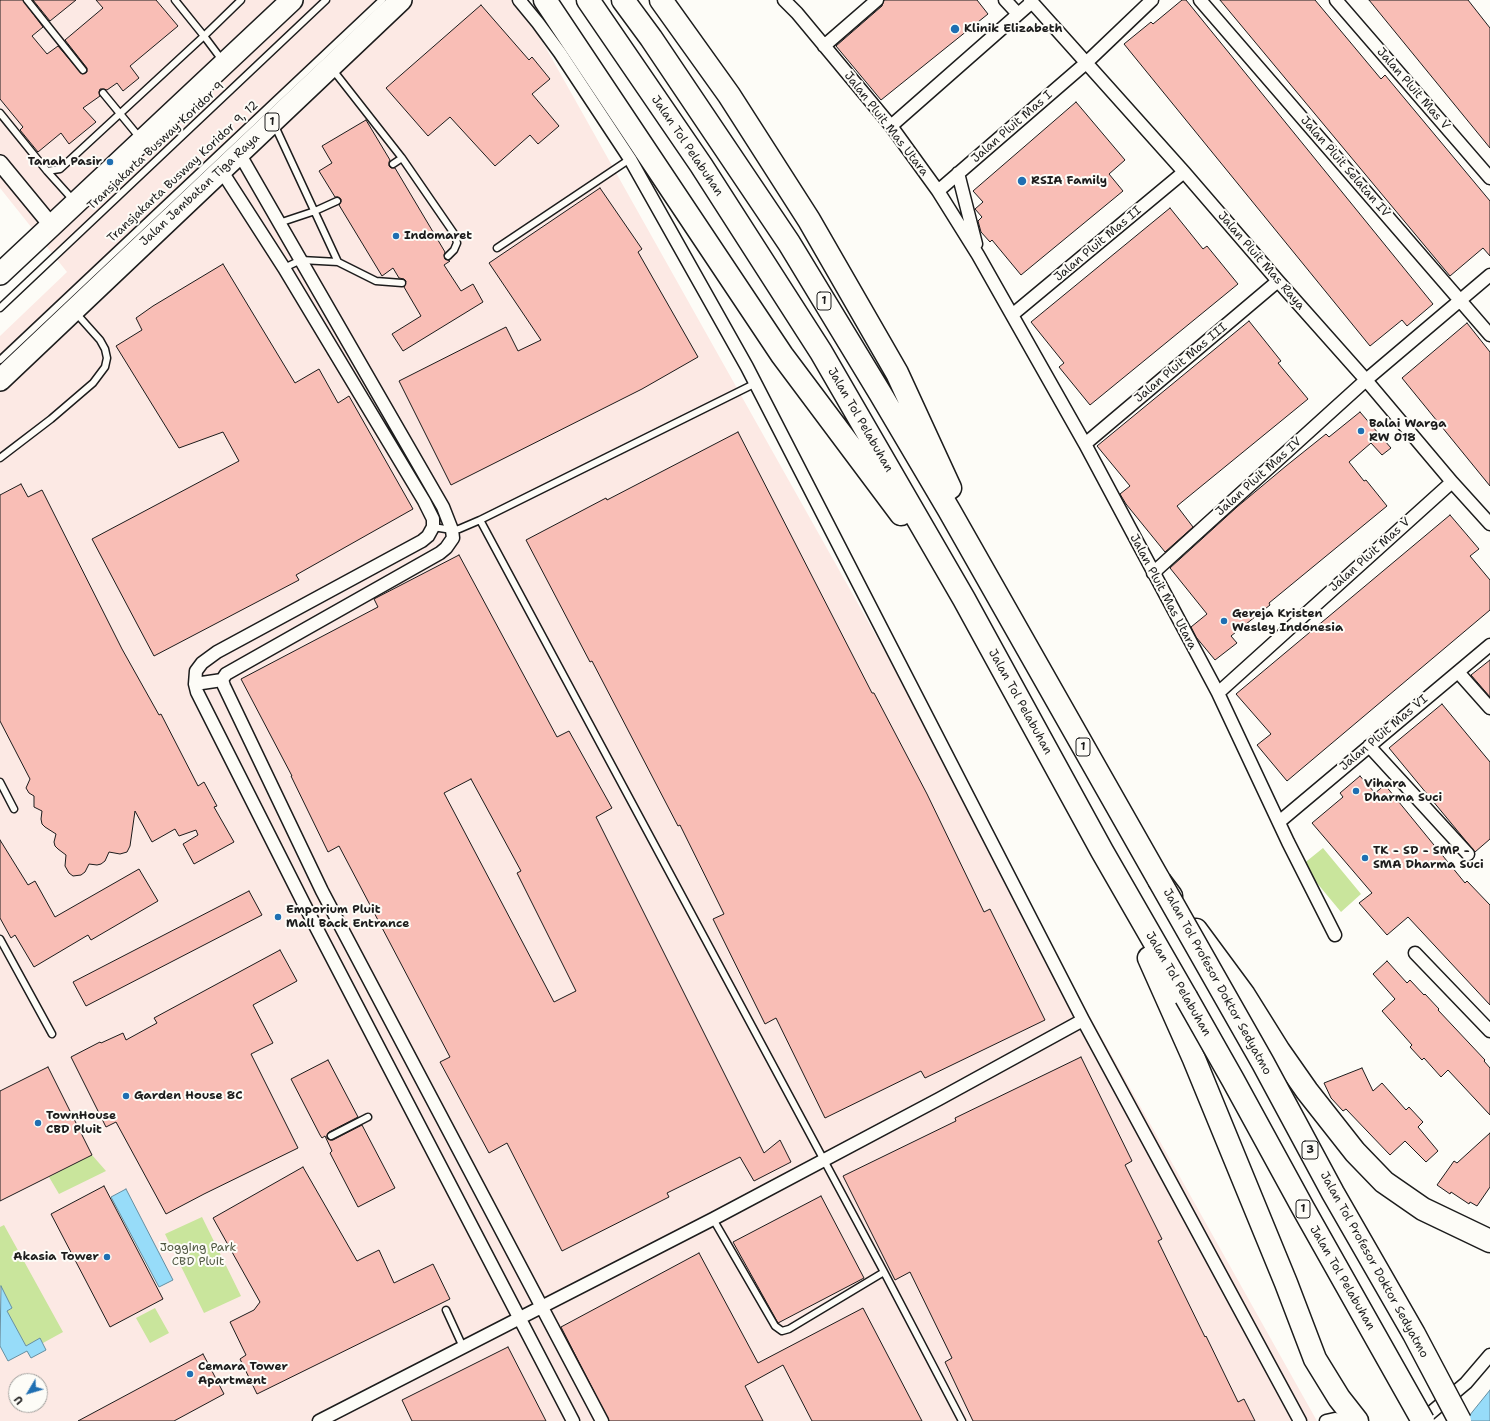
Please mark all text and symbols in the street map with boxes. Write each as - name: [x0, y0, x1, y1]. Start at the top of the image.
- place label: Klinik Elizabeth: [964, 22, 1063, 36]
- marker: Klinik Elizabeth: [949, 23, 961, 35]
- street label: Jalan Pluit Mas V: [1373, 45, 1453, 133]
- street label: Jalan Pluit Mas Utara: [841, 69, 931, 179]
- street label: Transjakarta Busway Koridor 9: [85, 79, 227, 213]
- street label: Jalan Pluit Mas I: [969, 88, 1055, 166]
- street label: Jalan Tol Pelabuhan: [648, 93, 726, 199]
- street label: Transjakarta Busway Koridor 9, 12: [105, 98, 261, 246]
- road number: 1: [265, 113, 279, 131]
- street label: Jalan Pluit Selatan IV: [1297, 114, 1393, 220]
- street label: Jalan Jembatan Tiga Raya: [137, 131, 263, 249]
- place label: Tanah Pasir: [28, 155, 102, 169]
- marker: Tanah Pasir: [105, 157, 115, 167]
- place label: RSIA Family: [1031, 174, 1107, 188]
- marker: RSIA Family: [1016, 175, 1028, 187]
- street label: Jalan Pluit Mas II: [1052, 203, 1144, 285]
- street label: Jalan Pluit Mas Raya: [1214, 209, 1308, 313]
- place label: Indomaret: [404, 229, 472, 243]
- marker: Indomaret: [391, 231, 401, 241]
- road number: 1: [817, 292, 831, 310]
- street label: Jalan Pluit Mas III: [1132, 320, 1230, 406]
- street label: Jalan Tol Pelabuhan: [824, 365, 896, 475]
- place label: Balai Warga RW 018: [1369, 417, 1446, 445]
- marker: Balai Warga RW 018: [1356, 426, 1366, 436]
- street label: Jalan Pluit Mas IV: [1213, 435, 1305, 519]
- street label: Jalan Pluit Mas V: [1327, 515, 1413, 595]
- street label: Jalan Pluit Mas Utara: [1127, 532, 1199, 652]
- place label: Gereja Kristen Wesley Indonesia: [1232, 607, 1343, 635]
- marker: Gereja Kristen Wesley Indonesia: [1219, 616, 1229, 626]
- street label: Jalan Tol Pelabuhan: [985, 647, 1055, 757]
- street label: Jalan Pluit Mas VI: [1337, 692, 1431, 774]
- road number: 1: [1076, 738, 1090, 756]
- place label: Vihara Dharma Suci: [1364, 777, 1442, 805]
- marker: Vihara Dharma Suci: [1351, 786, 1361, 796]
- place label: TK - SD - SMP - SMA Dharma Suci: [1373, 844, 1484, 872]
- marker: TK - SD - SMP - SMA Dharma Suci: [1360, 853, 1370, 863]
- street label: Jalan Tol Profesor Doktor Sedyatmo: [1160, 886, 1274, 1078]
- place label: Emporium Pluit Mall Back Entrance: [286, 903, 410, 931]
- marker: Emporium Pluit Mall Back Entrance: [273, 912, 283, 922]
- street label: Jalan Tol Pelabuhan: [1142, 929, 1214, 1039]
- place label: Garden House 8C: [134, 1089, 243, 1103]
- marker: Garden House 8C: [121, 1091, 131, 1101]
- place label: TownHouse CBD Pluit: [46, 1109, 116, 1137]
- marker: TownHouse CBD Pluit: [33, 1118, 43, 1128]
- road number: 3: [1302, 1141, 1318, 1159]
- street label: Jalan Tol Profesor Doktor Sedyatmo: [1317, 1169, 1431, 1361]
- road number: 1: [1296, 1200, 1310, 1218]
- street label: Jalan Tol Pelabuhan: [1306, 1223, 1378, 1333]
- park label: Jogging Park CBD Pluit: [160, 1241, 236, 1269]
- place label: Akasia Tower: [13, 1250, 99, 1264]
- marker: Akasia Tower: [102, 1252, 112, 1262]
- place label: Cemara Tower Apartment: [198, 1360, 288, 1388]
- marker: Cemara Tower Apartment: [185, 1369, 195, 1379]
- north arrow: [8, 1373, 48, 1413]
- text: U: [11, 1392, 27, 1408]

